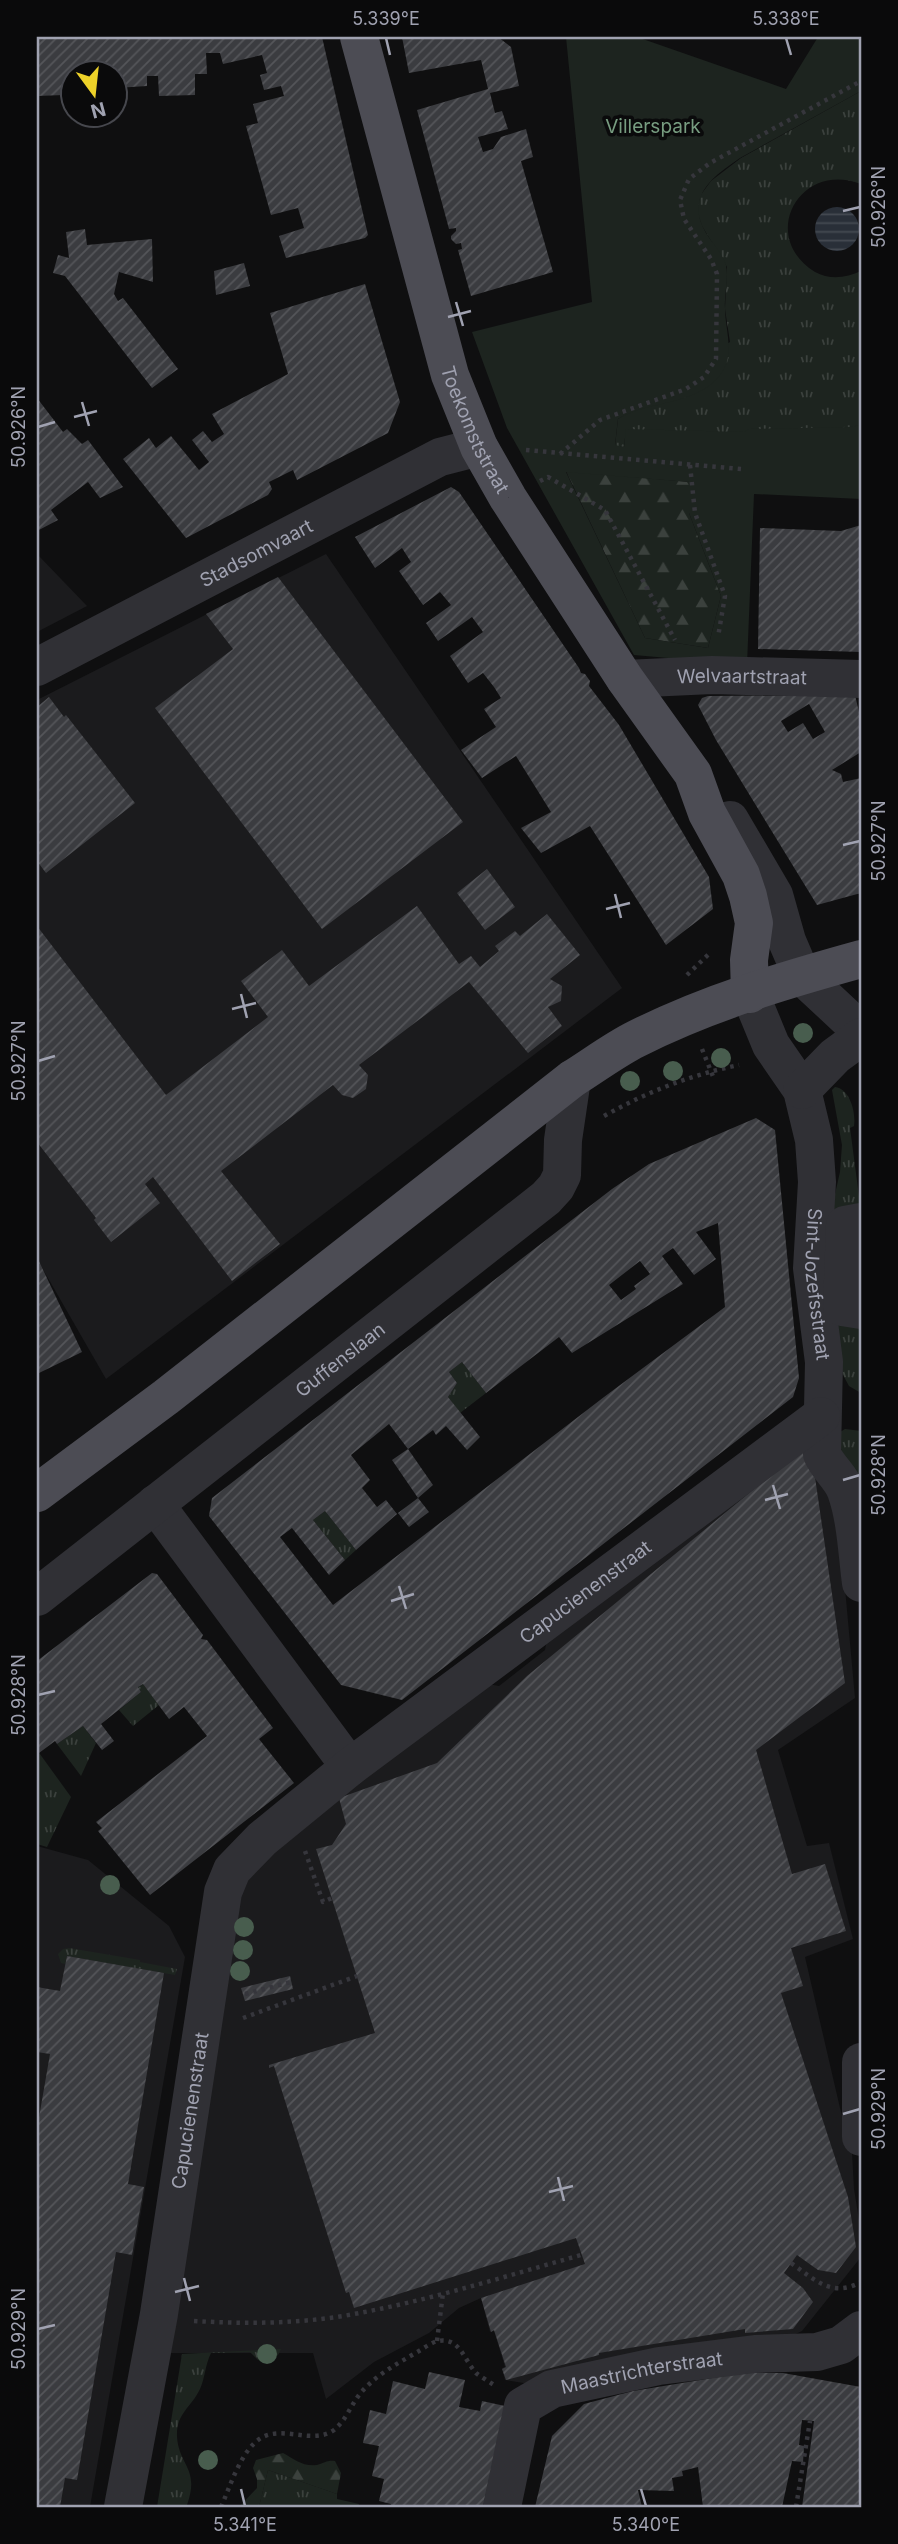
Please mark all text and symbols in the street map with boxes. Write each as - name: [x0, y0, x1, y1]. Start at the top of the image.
- text: 5.339°E: [352, 8, 420, 29]
- text: 5.338°E: [752, 8, 820, 29]
- north arrow: [60, 60, 130, 130]
- text: N: [88, 97, 108, 123]
- park label: Villerspark: [605, 115, 701, 138]
- text: 50.926°N: [868, 166, 889, 248]
- street label: Toekomststraat: [436, 363, 514, 497]
- text: 50.926°N: [8, 386, 29, 468]
- street label: Stadsomvaart: [196, 514, 316, 592]
- street label: Welvaartstraat: [676, 663, 807, 689]
- text: 50.927°N: [868, 801, 889, 882]
- text: 50.927°N: [8, 1021, 29, 1102]
- street label: Sint-Jozefsstraat: [800, 1208, 835, 1362]
- street label: Guffenslaan: [291, 1317, 389, 1402]
- text: 50.928°N: [868, 1434, 889, 1516]
- street label: Capucienenstraat: [515, 1535, 656, 1648]
- text: 50.928°N: [8, 1654, 29, 1736]
- street label: Capucienenstraat: [167, 2031, 213, 2191]
- text: 50.929°N: [868, 2068, 889, 2150]
- text: 50.929°N: [8, 2288, 29, 2370]
- street label: Maastrichterstraat: [559, 2347, 724, 2398]
- text: 5.341°E: [213, 2514, 277, 2535]
- text: 5.340°E: [612, 2514, 680, 2535]

